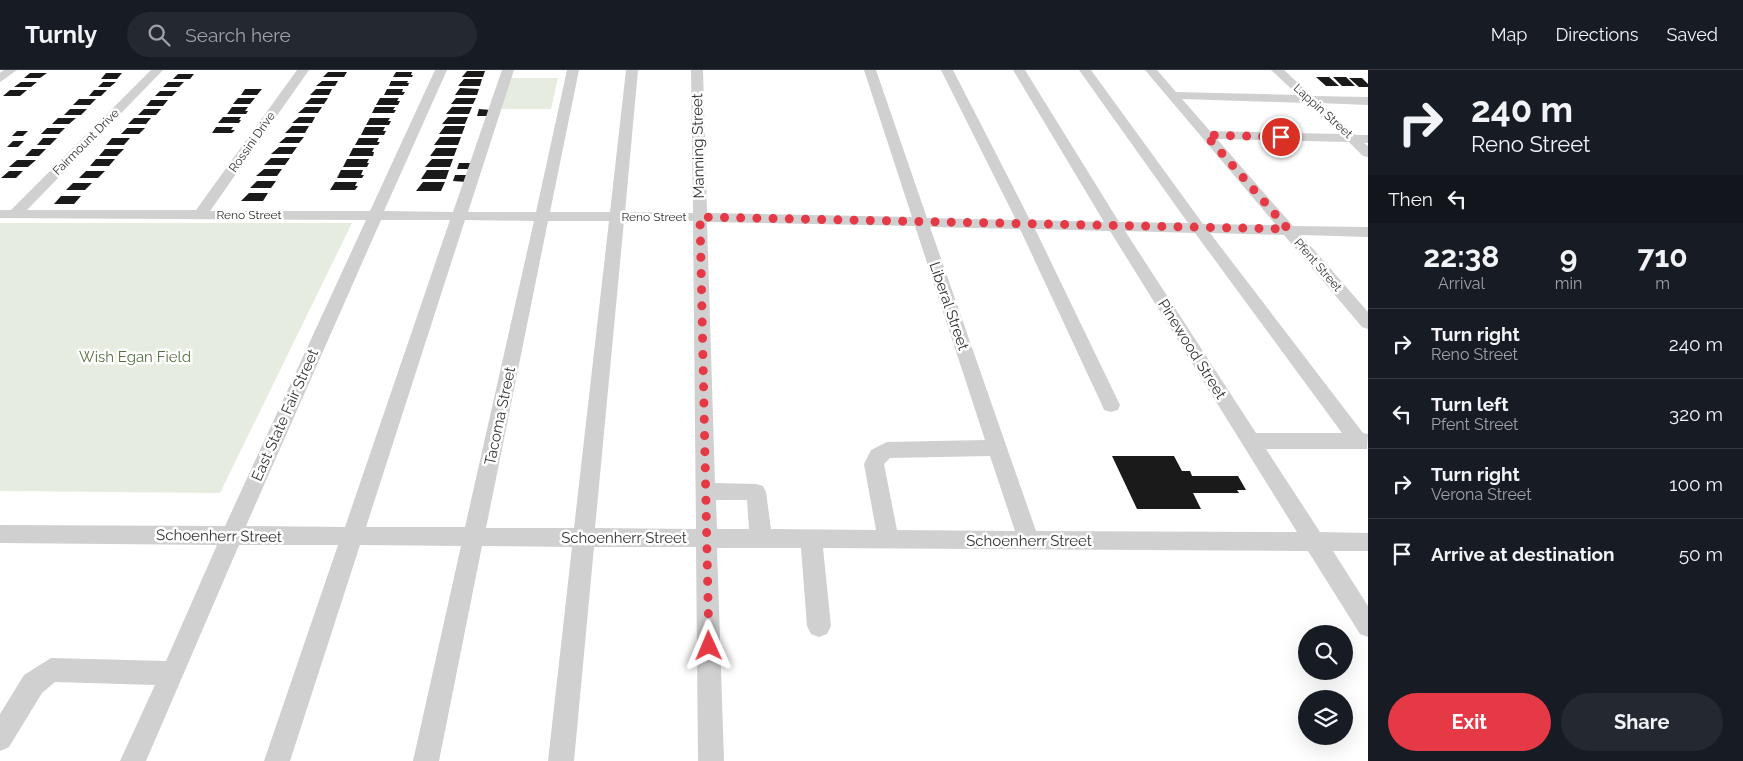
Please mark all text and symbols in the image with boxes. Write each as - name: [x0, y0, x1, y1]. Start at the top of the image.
- search box: [127, 12, 477, 57]
- text: Turnly: [25, 20, 97, 49]
- icon: search: [145, 21, 173, 49]
- text: Search here: [185, 24, 291, 46]
- text: Map: [1491, 24, 1527, 45]
- text: Directions: [1555, 24, 1639, 45]
- text: Saved: [1667, 24, 1718, 45]
- street label: Lappin Street: [1291, 81, 1355, 141]
- text: 240 m: [1471, 89, 1573, 130]
- icon: right: [1388, 90, 1453, 155]
- street label: Manning Street: [688, 93, 708, 199]
- street label: Fairmount Drive: [50, 106, 122, 178]
- street label: Rossini Drive: [226, 109, 278, 175]
- pin: [1260, 116, 1302, 158]
- icon: arrive: [1267, 123, 1295, 151]
- text: Reno Street: [1471, 131, 1590, 157]
- icon: left: [1443, 185, 1471, 213]
- text: Then: [1388, 188, 1433, 210]
- street label: Reno Street: [216, 208, 282, 222]
- street label: Reno Street: [621, 210, 687, 224]
- street label: Pfent Street: [1291, 236, 1345, 294]
- text: 22:38: [1423, 239, 1499, 274]
- text: 9: [1560, 239, 1577, 274]
- text: 710: [1638, 239, 1688, 274]
- street label: Liberal Street: [925, 259, 973, 353]
- text: Arrival: [1438, 274, 1485, 293]
- text: min: [1555, 274, 1582, 293]
- text: m: [1655, 274, 1670, 293]
- street label: Pinewood Street: [1154, 296, 1230, 402]
- text: Turn right: [1431, 323, 1520, 345]
- icon: right: [1388, 330, 1416, 358]
- text: 240 m: [1669, 333, 1723, 355]
- text: Reno Street: [1431, 345, 1518, 364]
- street label: East State Fair Street: [248, 346, 322, 484]
- park label: Wish Egan Field: [79, 348, 191, 366]
- street label: Tacoma Street: [481, 365, 519, 467]
- text: Turn left: [1431, 393, 1508, 415]
- icon: left: [1388, 400, 1416, 428]
- text: 320 m: [1669, 403, 1723, 425]
- text: Pfent Street: [1431, 415, 1518, 434]
- text: Turn right: [1431, 463, 1520, 485]
- icon: right: [1388, 470, 1416, 498]
- text: 100 m: [1669, 473, 1723, 495]
- text: Verona Street: [1431, 485, 1532, 504]
- street label: Schoenherr Street: [156, 526, 282, 546]
- street label: Schoenherr Street: [561, 529, 687, 547]
- street label: Schoenherr Street: [966, 532, 1092, 550]
- icon: arrive: [1388, 540, 1416, 568]
- text: Arrive at destination: [1431, 543, 1615, 565]
- text: 50 m: [1679, 543, 1723, 565]
- position arrow: [682, 619, 734, 671]
- map controls: [1298, 625, 1353, 745]
- button: search: [1298, 625, 1353, 680]
- button: layers: [1298, 690, 1353, 745]
- button: Exit: [1388, 693, 1551, 751]
- button: Share: [1561, 693, 1723, 751]

